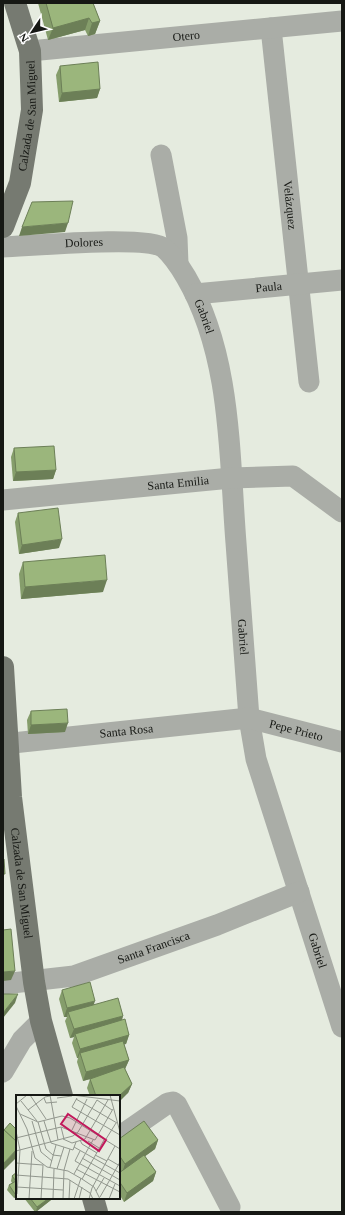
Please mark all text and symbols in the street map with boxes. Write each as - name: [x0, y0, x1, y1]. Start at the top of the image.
- north arrow: [12, 12, 52, 52]
- street label: Otero: [172, 28, 201, 44]
- text: N: [17, 31, 31, 44]
- street label: Calzada de San Miguel: [15, 59, 39, 172]
- street label: Velázquez: [280, 180, 300, 230]
- street label: Dolores: [64, 235, 104, 250]
- street label: Paula: [255, 279, 283, 295]
- street label: Gabriel: [191, 297, 217, 336]
- street label: Santa Emilia: [147, 473, 210, 493]
- street label: Gabriel: [235, 618, 251, 656]
- street label: Pepe Prieto: [268, 716, 324, 744]
- street label: Santa Rosa: [99, 721, 154, 741]
- street label: Calzada de San Miguel: [8, 827, 36, 940]
- street label: Santa Francisca: [116, 928, 192, 967]
- street label: Gabriel: [305, 931, 330, 970]
- inset map: [16, 1095, 120, 1199]

